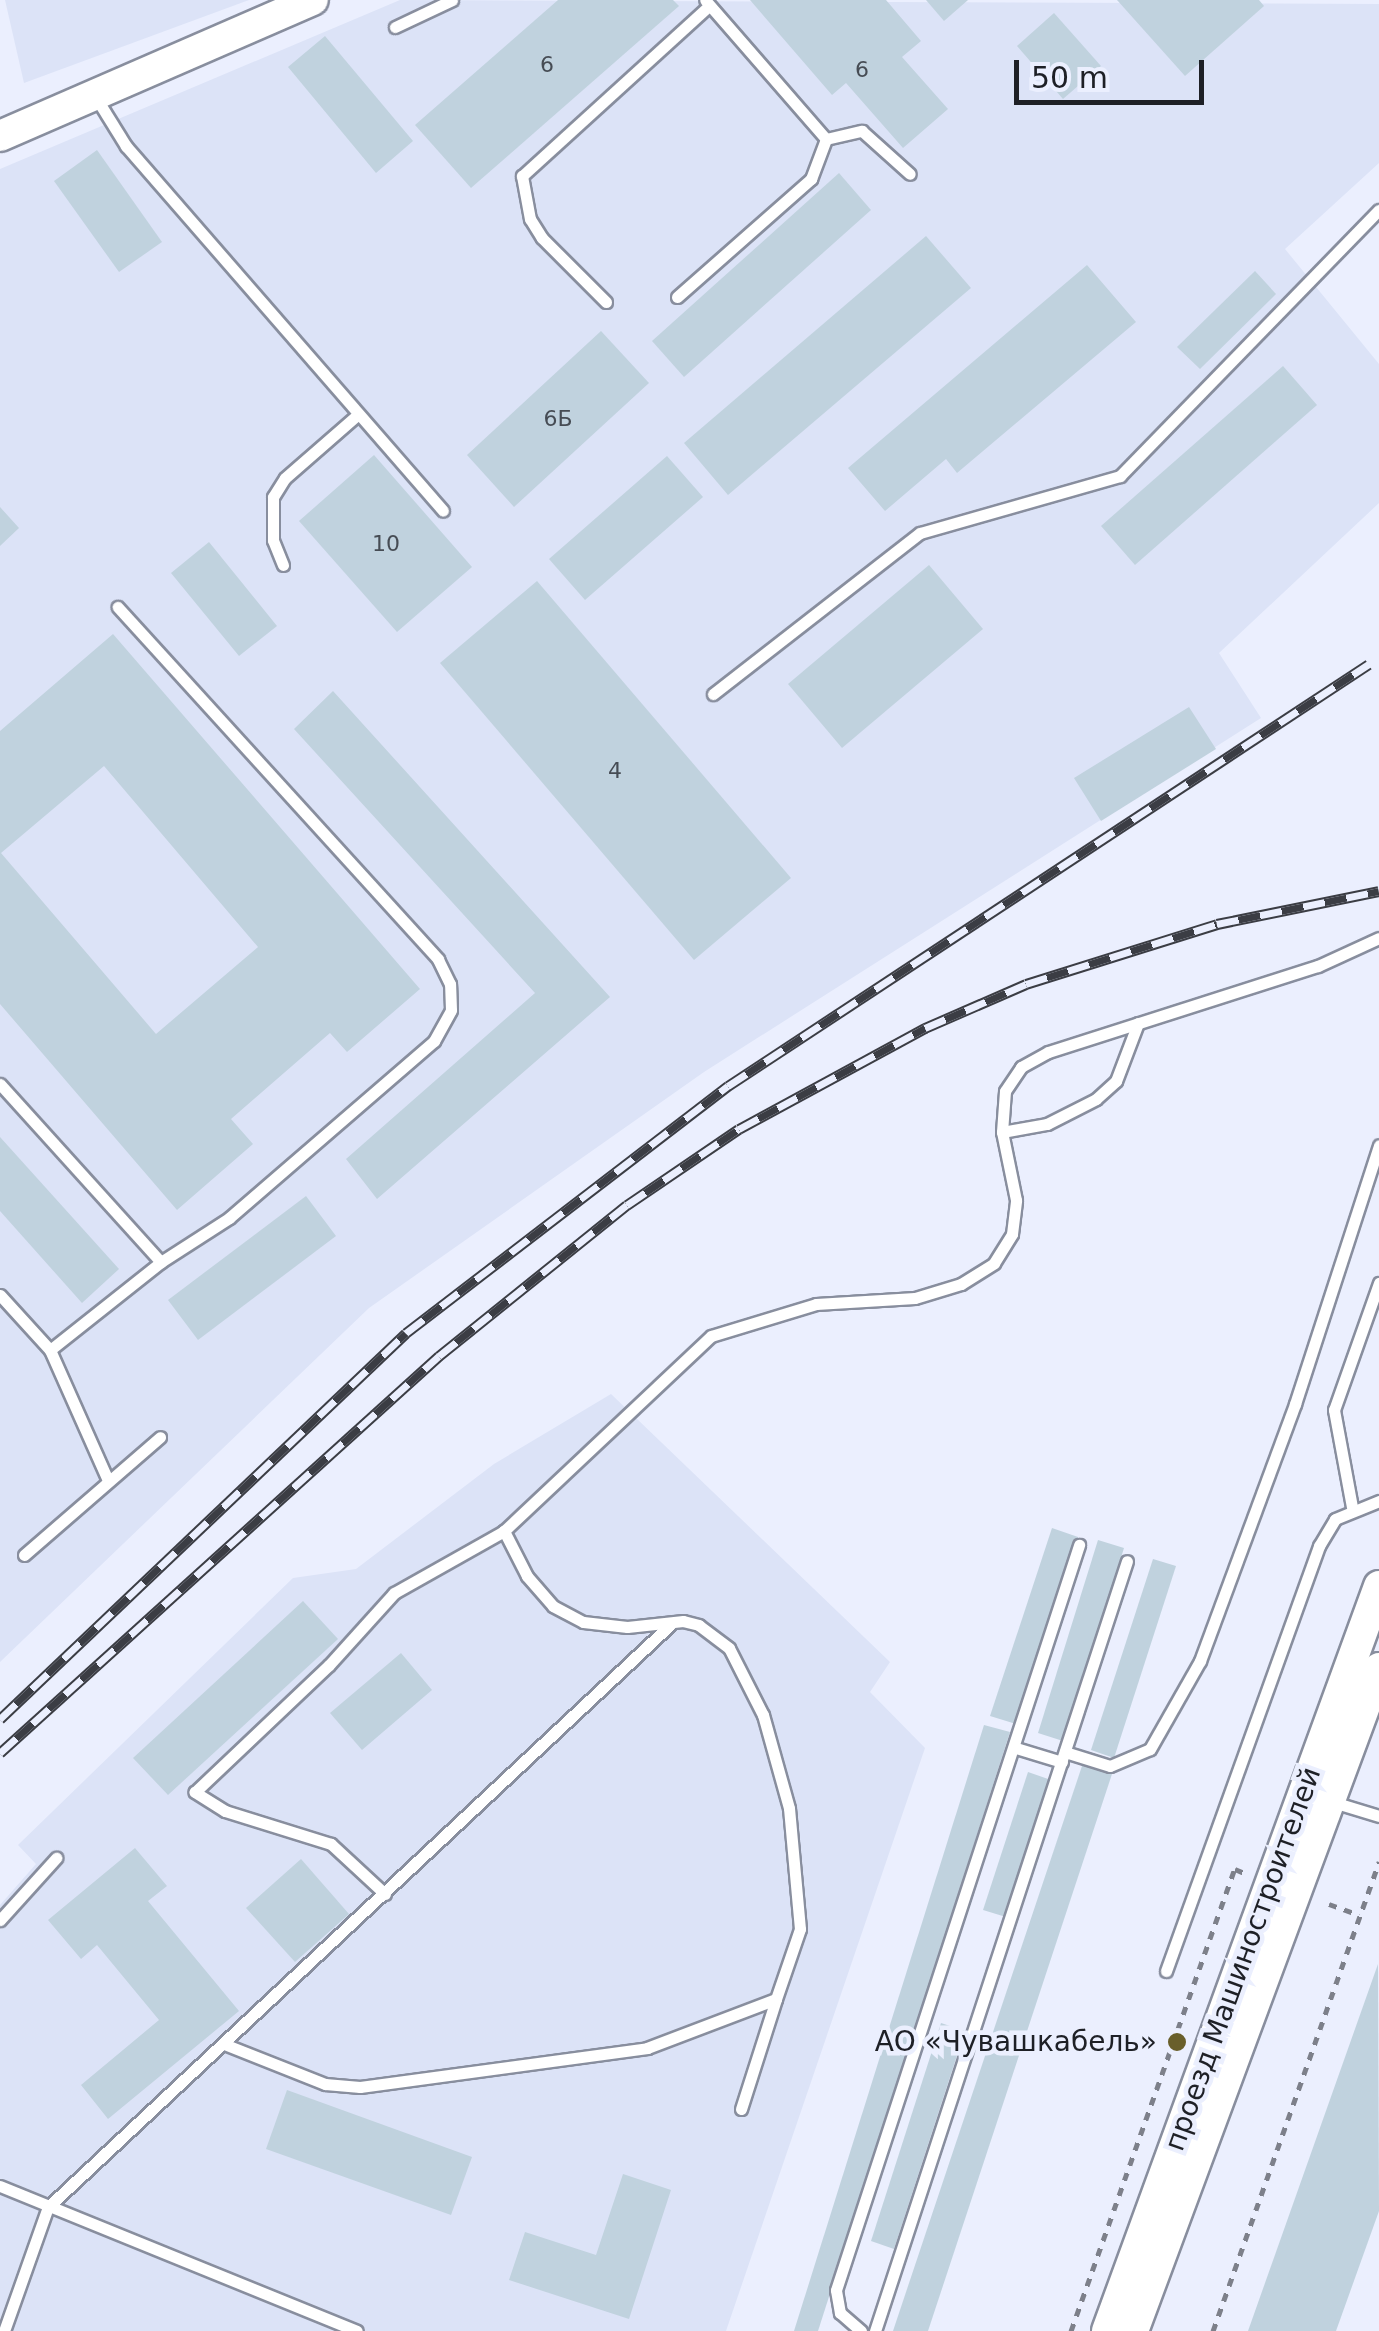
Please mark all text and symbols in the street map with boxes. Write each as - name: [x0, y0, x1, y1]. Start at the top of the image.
- scale bar: [1019, 40, 1209, 102]
- house number: 6: [540, 52, 554, 78]
- house number: 6: [855, 57, 869, 83]
- text: 50 m: [1031, 60, 1108, 95]
- house number: 6Б: [543, 406, 573, 432]
- house number: 10: [372, 531, 400, 557]
- house number: 4: [608, 758, 622, 784]
- street label: проезд Машиностроителей: [1158, 1763, 1328, 2155]
- place label: АО «Чувашкабель»: [875, 2025, 1157, 2059]
- marker: АО «Чувашкабель»: [1166, 2031, 1188, 2053]

